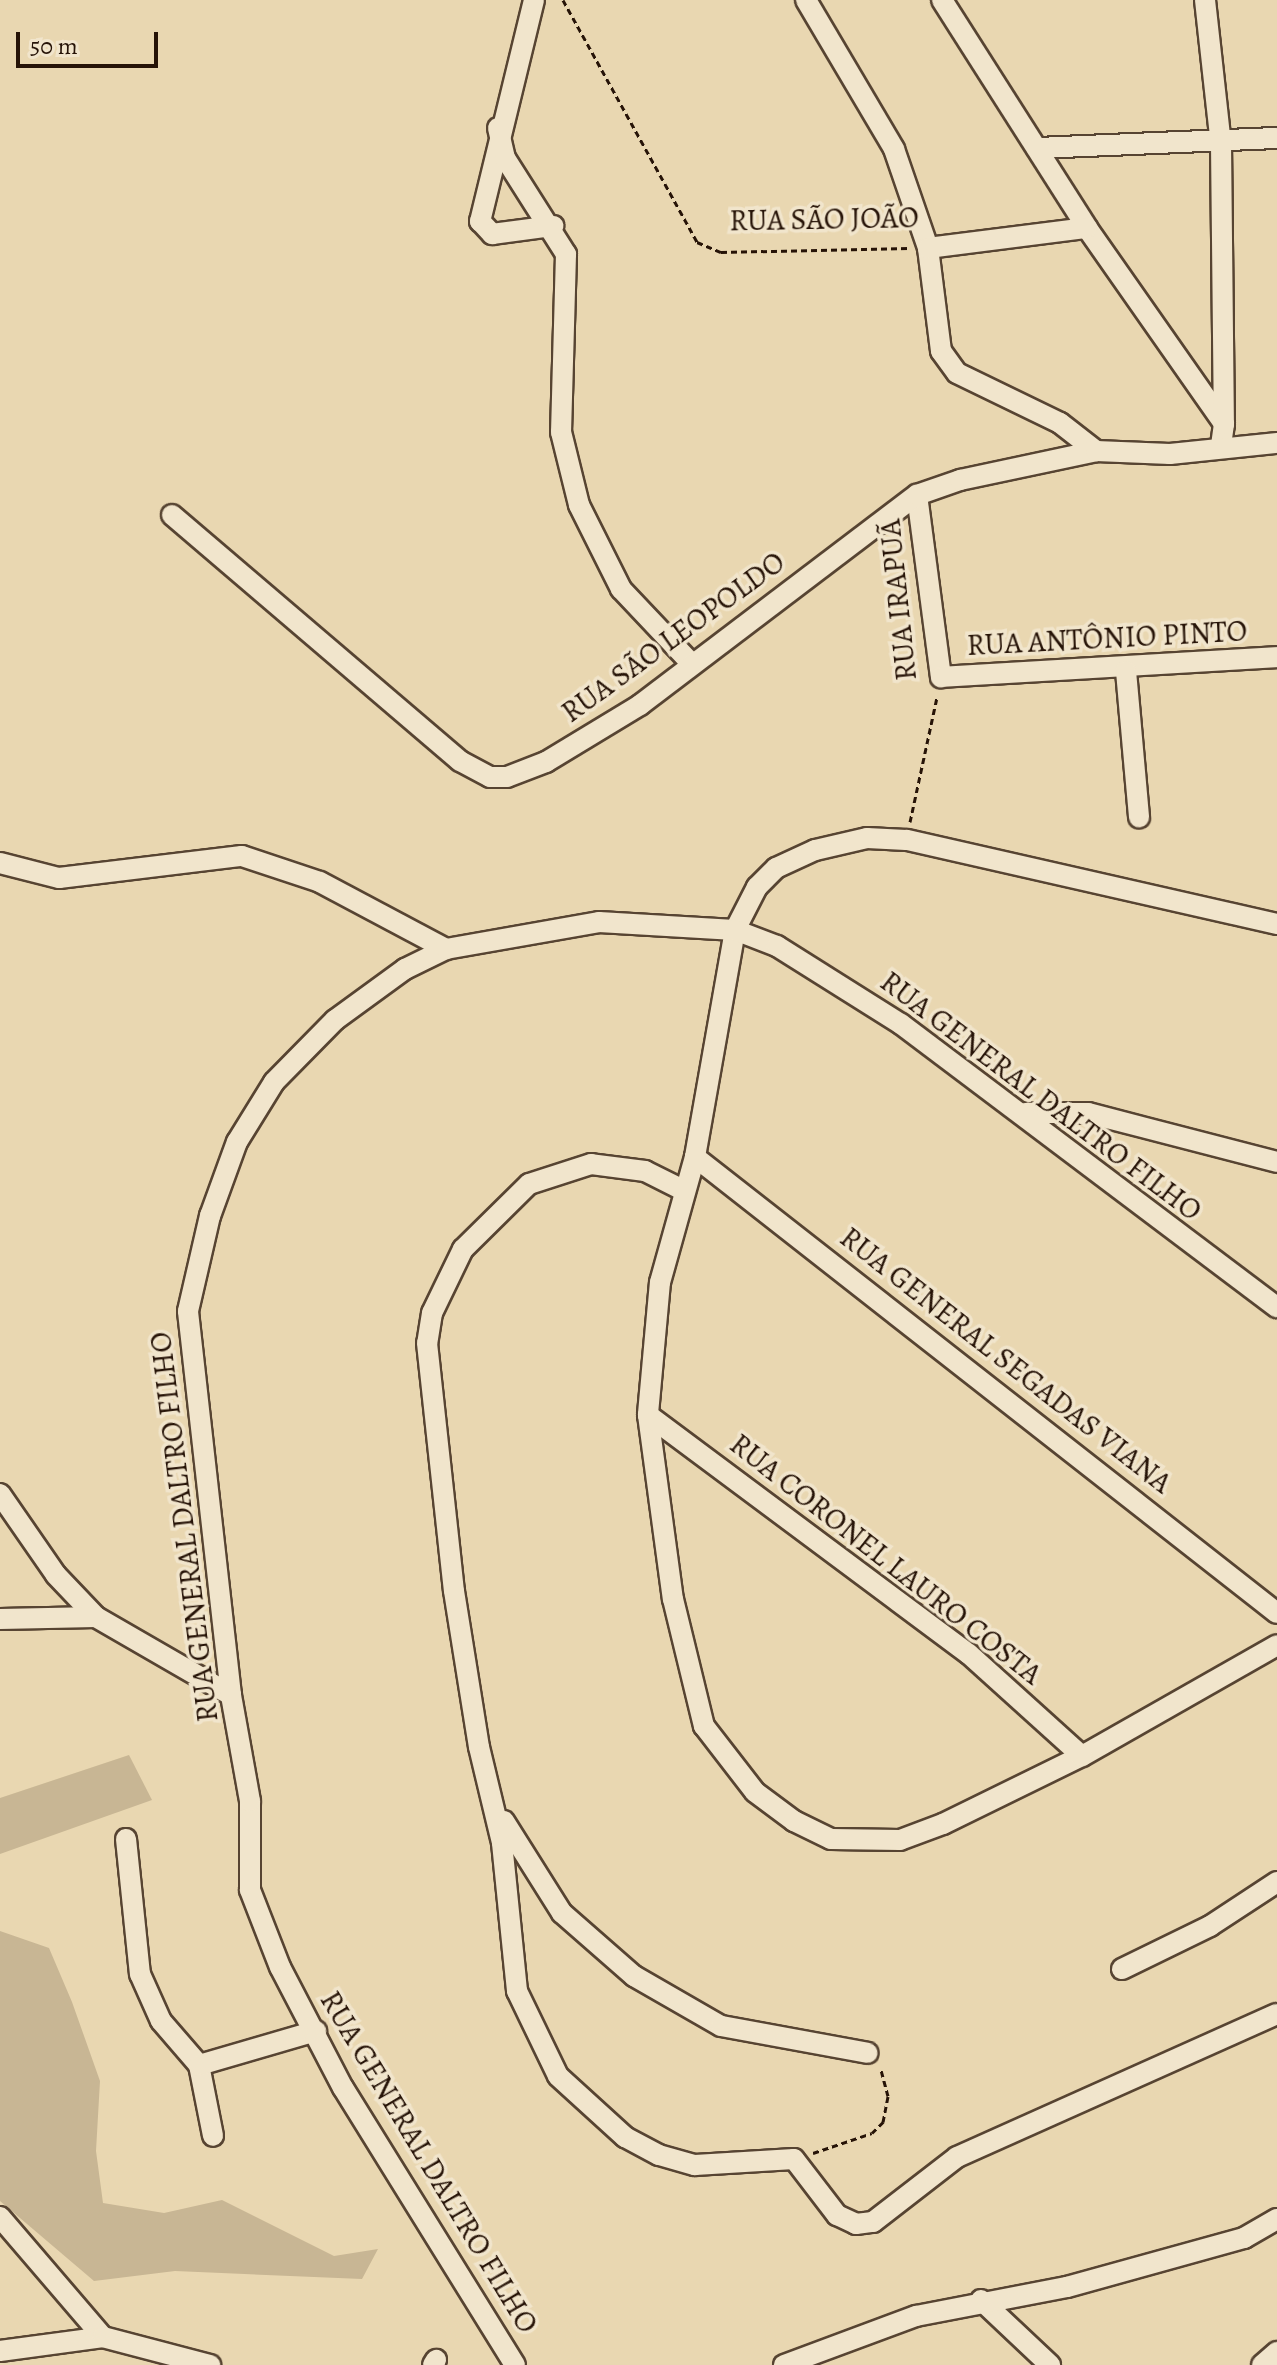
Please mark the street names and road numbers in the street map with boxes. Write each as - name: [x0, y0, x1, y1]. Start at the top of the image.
- street label: RUA SÃO JOÃO: [729, 199, 919, 239]
- street label: RUA IRAPUÃ: [872, 517, 924, 683]
- street label: RUA SÃO LEOPOLDO: [554, 544, 792, 730]
- street label: RUA ANTÔNIO PINTO: [966, 613, 1248, 663]
- street label: RUA GENERAL DALTRO FILHO: [873, 963, 1209, 1229]
- street label: RUA GENERAL SEGADAS VIANA: [833, 1219, 1179, 1501]
- street label: RUA GENERAL DALTRO FILHO: [142, 1330, 226, 1724]
- street label: RUA CORONEL LAURO COSTA: [723, 1426, 1049, 1692]
- street label: RUA GENERAL DALTRO FILHO: [312, 1984, 546, 2340]

